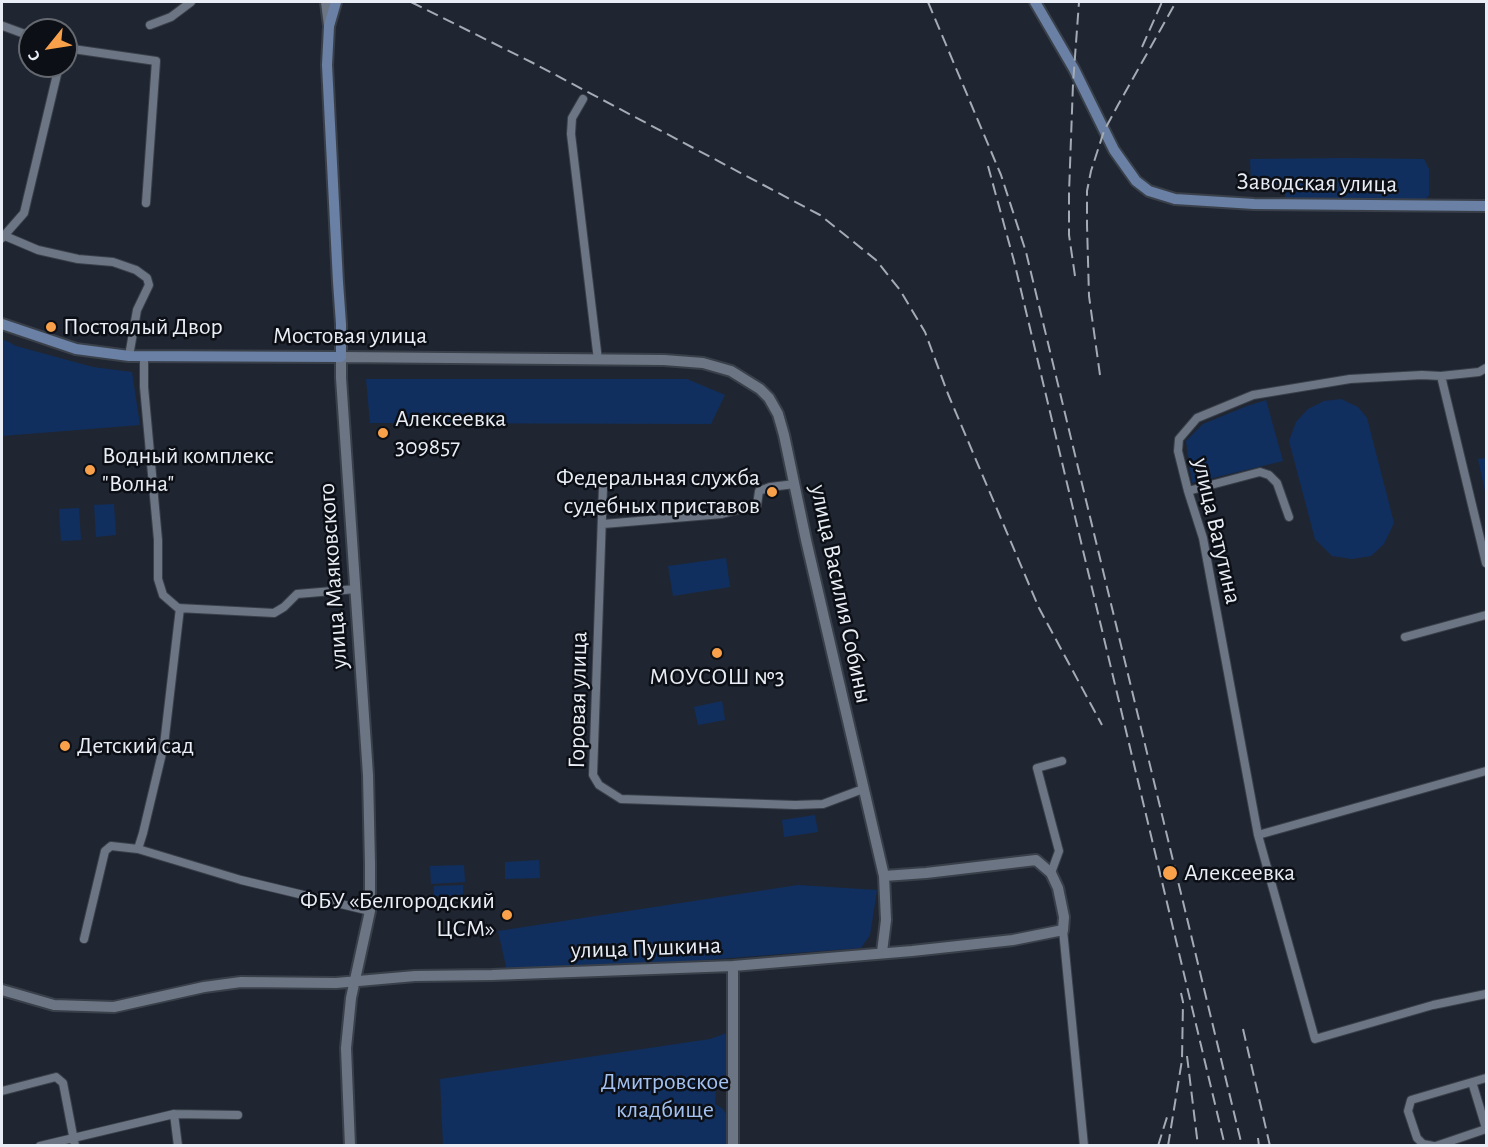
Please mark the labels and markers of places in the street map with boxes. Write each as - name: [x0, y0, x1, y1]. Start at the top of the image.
- place label: Постоялый Двор: [63, 313, 223, 341]
- marker: Постоялый Двор: [44, 320, 58, 334]
- place label: Алексеевка 309857: [395, 405, 506, 461]
- marker: Алексеевка 309857: [376, 426, 390, 440]
- place label: Водный комплекс "Волна": [102, 442, 274, 498]
- marker: Водный комплекс "Волна": [83, 463, 97, 477]
- place label: Федеральная служба судебных приставов: [556, 464, 760, 520]
- marker: Федеральная служба судебных приставов: [765, 485, 779, 499]
- marker: МОУСОШ №3: [710, 646, 724, 660]
- place label: МОУСОШ №3: [649, 663, 785, 691]
- place label: Детский сад: [77, 732, 194, 760]
- marker: Детский сад: [58, 739, 72, 753]
- place label: Алексеевка: [1184, 859, 1295, 887]
- marker: Алексеевка: [1161, 864, 1179, 882]
- place label: ФБУ «Белгородский ЦСМ»: [300, 887, 495, 943]
- marker: ФБУ «Белгородский ЦСМ»: [500, 908, 514, 922]

